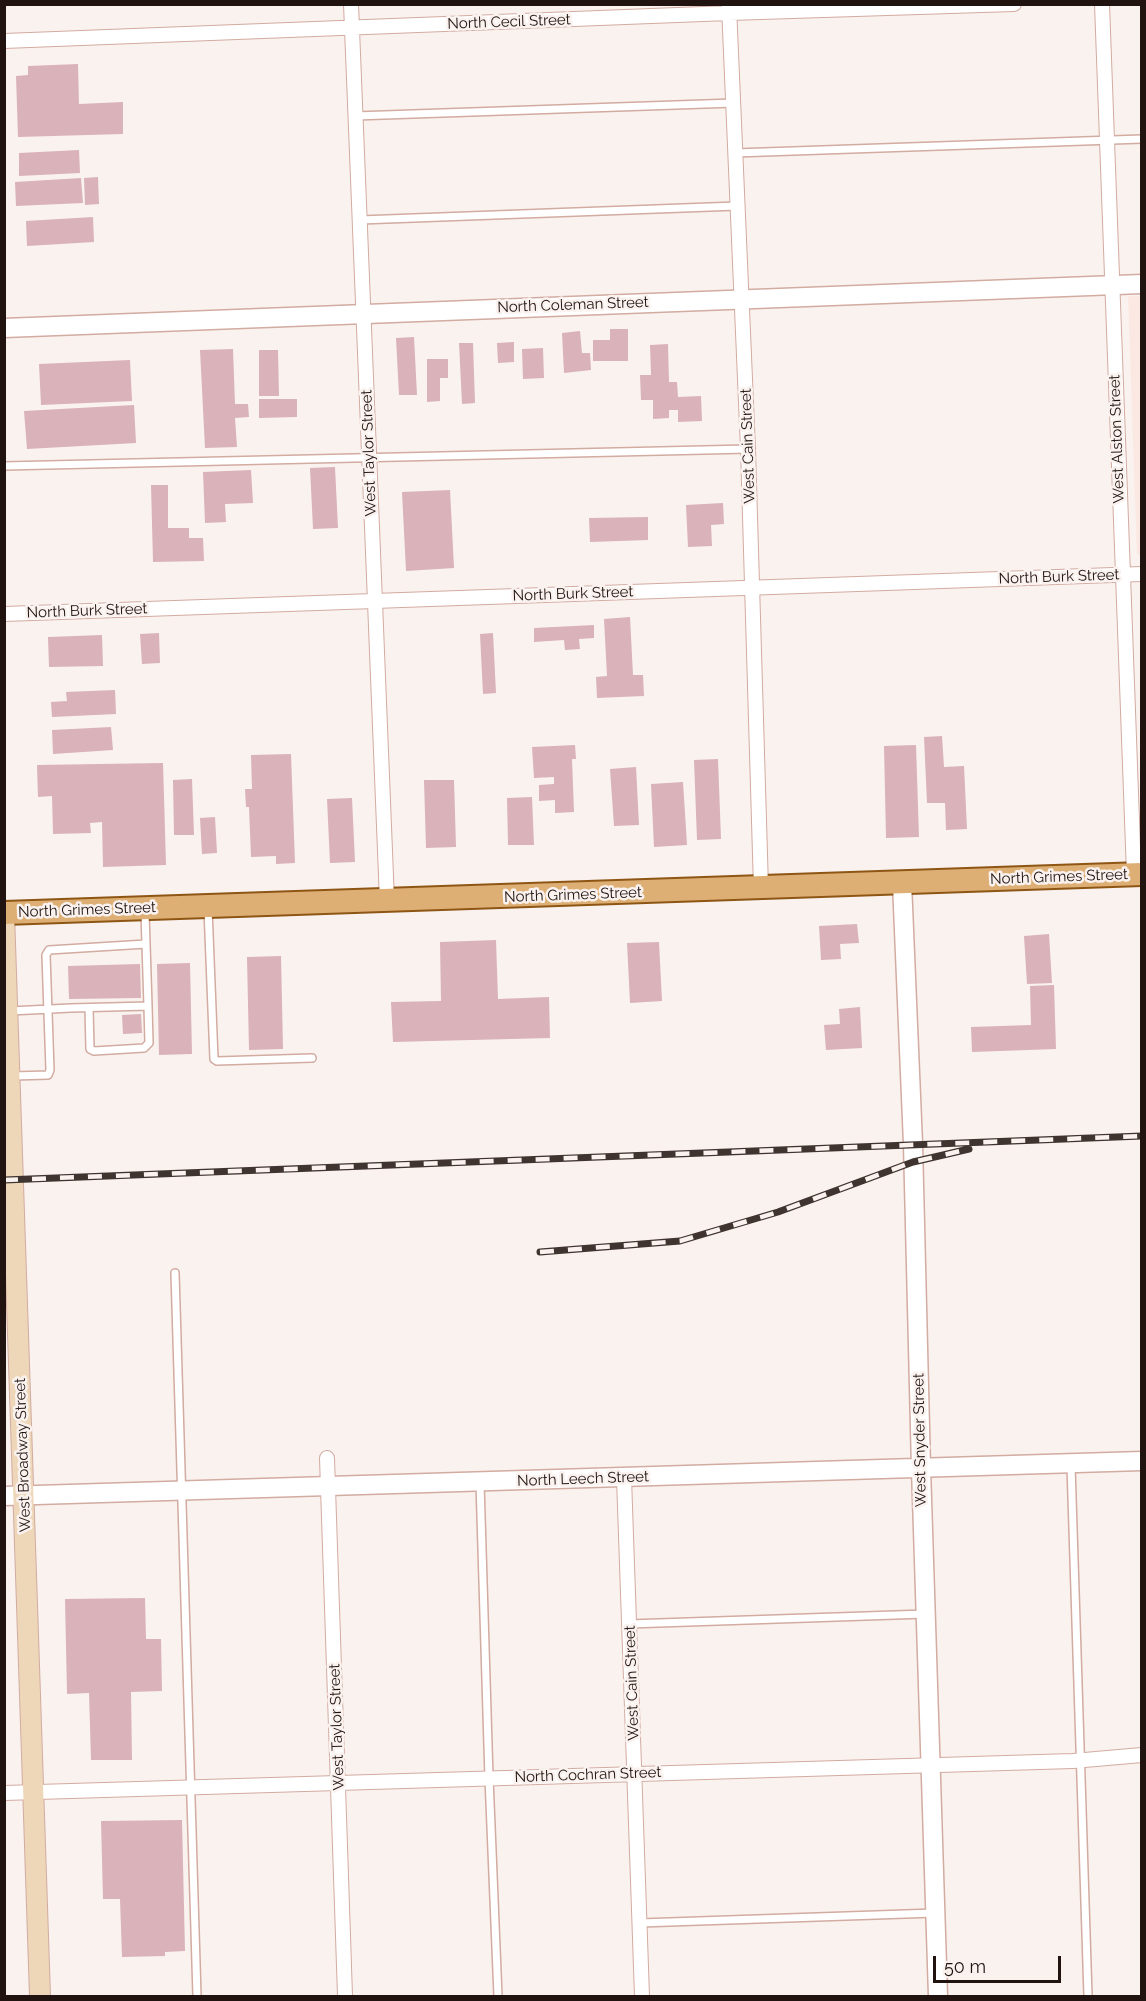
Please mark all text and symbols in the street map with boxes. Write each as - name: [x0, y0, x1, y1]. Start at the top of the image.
- street label: North Cecil Street: [447, 11, 571, 33]
- street label: North Coleman Street: [497, 293, 649, 317]
- street label: West Alston Street: [1106, 374, 1128, 504]
- street label: West Cain Street: [737, 388, 759, 504]
- street label: West Taylor Street: [358, 389, 380, 517]
- street label: North Burk Street: [998, 566, 1120, 588]
- street label: North Burk Street: [512, 583, 634, 605]
- street label: North Burk Street: [26, 600, 148, 622]
- street label: North Grimes Street: [990, 866, 1128, 888]
- street label: North Grimes Street: [504, 884, 642, 906]
- street label: North Grimes Street: [18, 899, 156, 921]
- street label: West Snyder Street: [910, 1373, 930, 1507]
- street label: West Broadway Street: [11, 1377, 35, 1533]
- street label: North Leech Street: [517, 1468, 649, 1490]
- street label: West Cain Street: [621, 1625, 643, 1741]
- street label: West Taylor Street: [326, 1663, 348, 1791]
- street label: North Cochran Street: [514, 1763, 662, 1787]
- scale bar: [936, 1944, 1064, 1982]
- text: 50 m: [944, 1956, 986, 1977]

